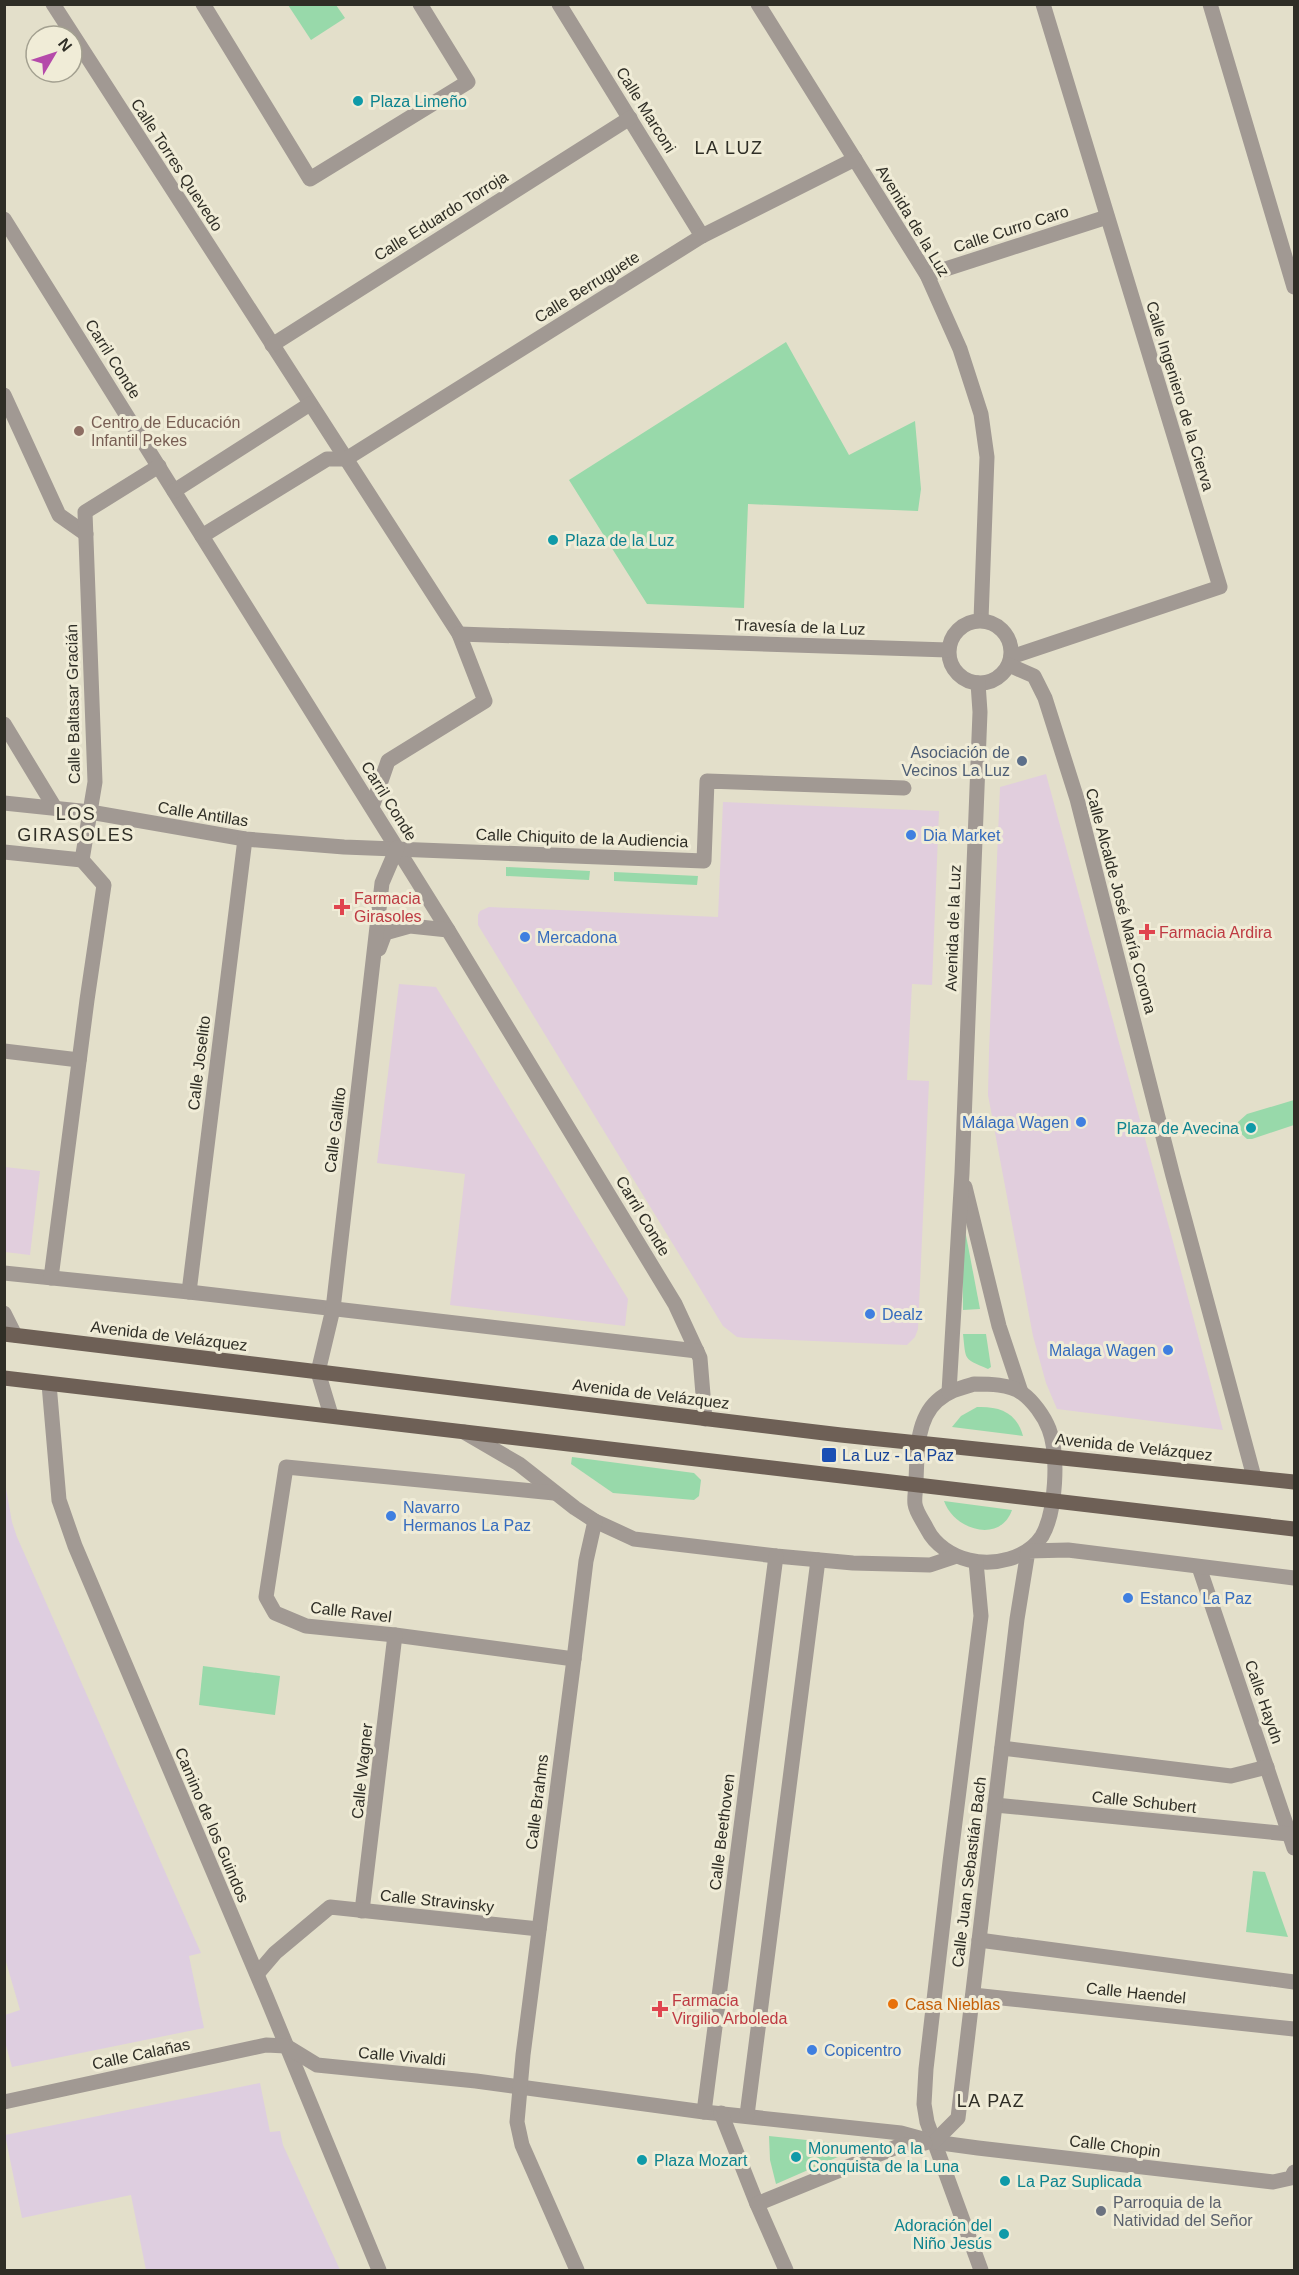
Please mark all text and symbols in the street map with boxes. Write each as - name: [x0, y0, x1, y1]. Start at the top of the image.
- north arrow: [24, 24, 84, 84]
- text: N: [55, 35, 76, 55]
- street label: Calle Marconi: [613, 64, 679, 156]
- place label: Plaza Limeño: [370, 93, 467, 110]
- marker: Plaza Limeño: [351, 94, 365, 108]
- street label: Calle Torres Quevedo: [128, 96, 226, 234]
- district label: LA LUZ: [694, 138, 764, 158]
- street label: Avenida de la Luz: [873, 162, 953, 280]
- street label: Calle Eduardo Torroja: [371, 168, 511, 264]
- street label: Calle Curro Caro: [951, 202, 1071, 256]
- street label: Calle Berruguete: [532, 248, 642, 326]
- street label: Calle Ingeniero de la Cierva: [1143, 299, 1217, 493]
- street label: Carril Conde: [82, 316, 144, 402]
- place label: Centro de Educación Infantil Pekes: [91, 414, 240, 449]
- marker: Centro de Educación Infantil Pekes: [72, 424, 86, 438]
- place label: Plaza de la Luz: [565, 532, 674, 549]
- marker: Plaza de la Luz: [546, 533, 560, 547]
- street label: Travesía de la Luz: [734, 616, 866, 638]
- street label: Calle Baltasar Gracián: [63, 624, 83, 784]
- place label: Asociación de Vecinos La Luz: [901, 744, 1010, 779]
- marker: Asociación de Vecinos La Luz: [1015, 754, 1029, 768]
- street label: Carril Conde: [358, 758, 420, 844]
- street label: Calle Alcalde José María Corona: [1083, 786, 1159, 1016]
- street label: Calle Antillas: [156, 798, 250, 830]
- district label: LOS GIRASOLES: [17, 804, 135, 845]
- street label: Calle Chiquito de la Audiencia: [475, 826, 689, 850]
- place label: Dia Market: [923, 827, 1001, 844]
- marker: Dia Market: [904, 828, 918, 842]
- street label: Avenida de la Luz: [942, 864, 964, 992]
- place label: Farmacia Girasoles: [354, 890, 422, 925]
- marker: Farmacia Girasoles: [335, 900, 349, 914]
- place label: Farmacia Ardira: [1159, 924, 1272, 941]
- marker: Farmacia Ardira: [1140, 925, 1154, 939]
- place label: Mercadona: [537, 929, 617, 946]
- marker: Mercadona: [518, 930, 532, 944]
- street label: Calle Joselito: [185, 1015, 213, 1111]
- street label: Calle Gallito: [321, 1086, 349, 1174]
- place label: Málaga Wagen: [962, 1114, 1069, 1131]
- marker: Málaga Wagen: [1074, 1115, 1088, 1129]
- place label: Plaza de Avecina: [1117, 1120, 1239, 1137]
- marker: Plaza de Avecina: [1244, 1121, 1258, 1135]
- street label: Carril Conde: [613, 1173, 673, 1259]
- place label: Dealz: [882, 1306, 923, 1323]
- marker: Dealz: [863, 1307, 877, 1321]
- street label: Avenida de Velázquez: [90, 1318, 248, 1354]
- place label: Malaga Wagen: [1049, 1342, 1156, 1359]
- marker: Malaga Wagen: [1161, 1343, 1175, 1357]
- street label: Avenida de Velázquez: [572, 1376, 730, 1412]
- street label: Avenida de Velázquez: [1055, 1430, 1213, 1464]
- marker: La Luz - La Paz: [820, 1446, 838, 1464]
- place label: La Luz - La Paz: [842, 1447, 954, 1464]
- place label: Navarro Hermanos La Paz: [403, 1499, 531, 1534]
- marker: Navarro Hermanos La Paz: [384, 1509, 398, 1523]
- place label: Estanco La Paz: [1140, 1590, 1252, 1607]
- marker: Estanco La Paz: [1121, 1591, 1135, 1605]
- street label: Calle Ravel: [309, 1599, 393, 1625]
- street label: Calle Haydn: [1242, 1658, 1286, 1746]
- street label: Calle Wagner: [349, 1722, 376, 1820]
- street label: Camino de los Guindos: [172, 1745, 252, 1905]
- street label: Calle Brahms: [523, 1753, 551, 1851]
- street label: Calle Beethoven: [706, 1773, 738, 1891]
- street label: Calle Juan Sebastián Bach: [949, 1776, 989, 1968]
- street label: Calle Schubert: [1091, 1788, 1198, 1816]
- street label: Calle Stravinsky: [379, 1887, 495, 1915]
- street label: Calle Haendel: [1085, 1979, 1187, 2007]
- place label: Farmacia Virgilio Arboleda: [672, 1992, 787, 2027]
- place label: Casa Nieblas: [905, 1996, 1000, 2013]
- marker: Casa Nieblas: [886, 1997, 900, 2011]
- marker: Farmacia Virgilio Arboleda: [653, 2002, 667, 2016]
- street label: Calle Calañas: [91, 2035, 191, 2073]
- place label: Copicentro: [824, 2042, 901, 2059]
- marker: Copicentro: [805, 2043, 819, 2057]
- street label: Calle Vivaldi: [358, 2044, 446, 2068]
- district label: LA PAZ: [957, 2091, 1025, 2111]
- street label: Calle Chopin: [1069, 2132, 1161, 2160]
- place label: Monumento a la Conquista de la Luna: [808, 2140, 959, 2175]
- marker: Monumento a la Conquista de la Luna: [789, 2150, 803, 2164]
- place label: Plaza Mozart: [654, 2152, 748, 2169]
- marker: Plaza Mozart: [635, 2153, 649, 2167]
- place label: La Paz Suplicada: [1017, 2173, 1142, 2190]
- marker: La Paz Suplicada: [998, 2174, 1012, 2188]
- place label: Parroquia de la Natividad del Señor: [1113, 2194, 1253, 2229]
- marker: Parroquia de la Natividad del Señor: [1094, 2204, 1108, 2218]
- place label: Adoración del Niño Jesús: [894, 2217, 992, 2252]
- marker: Adoración del Niño Jesús: [997, 2227, 1011, 2241]

